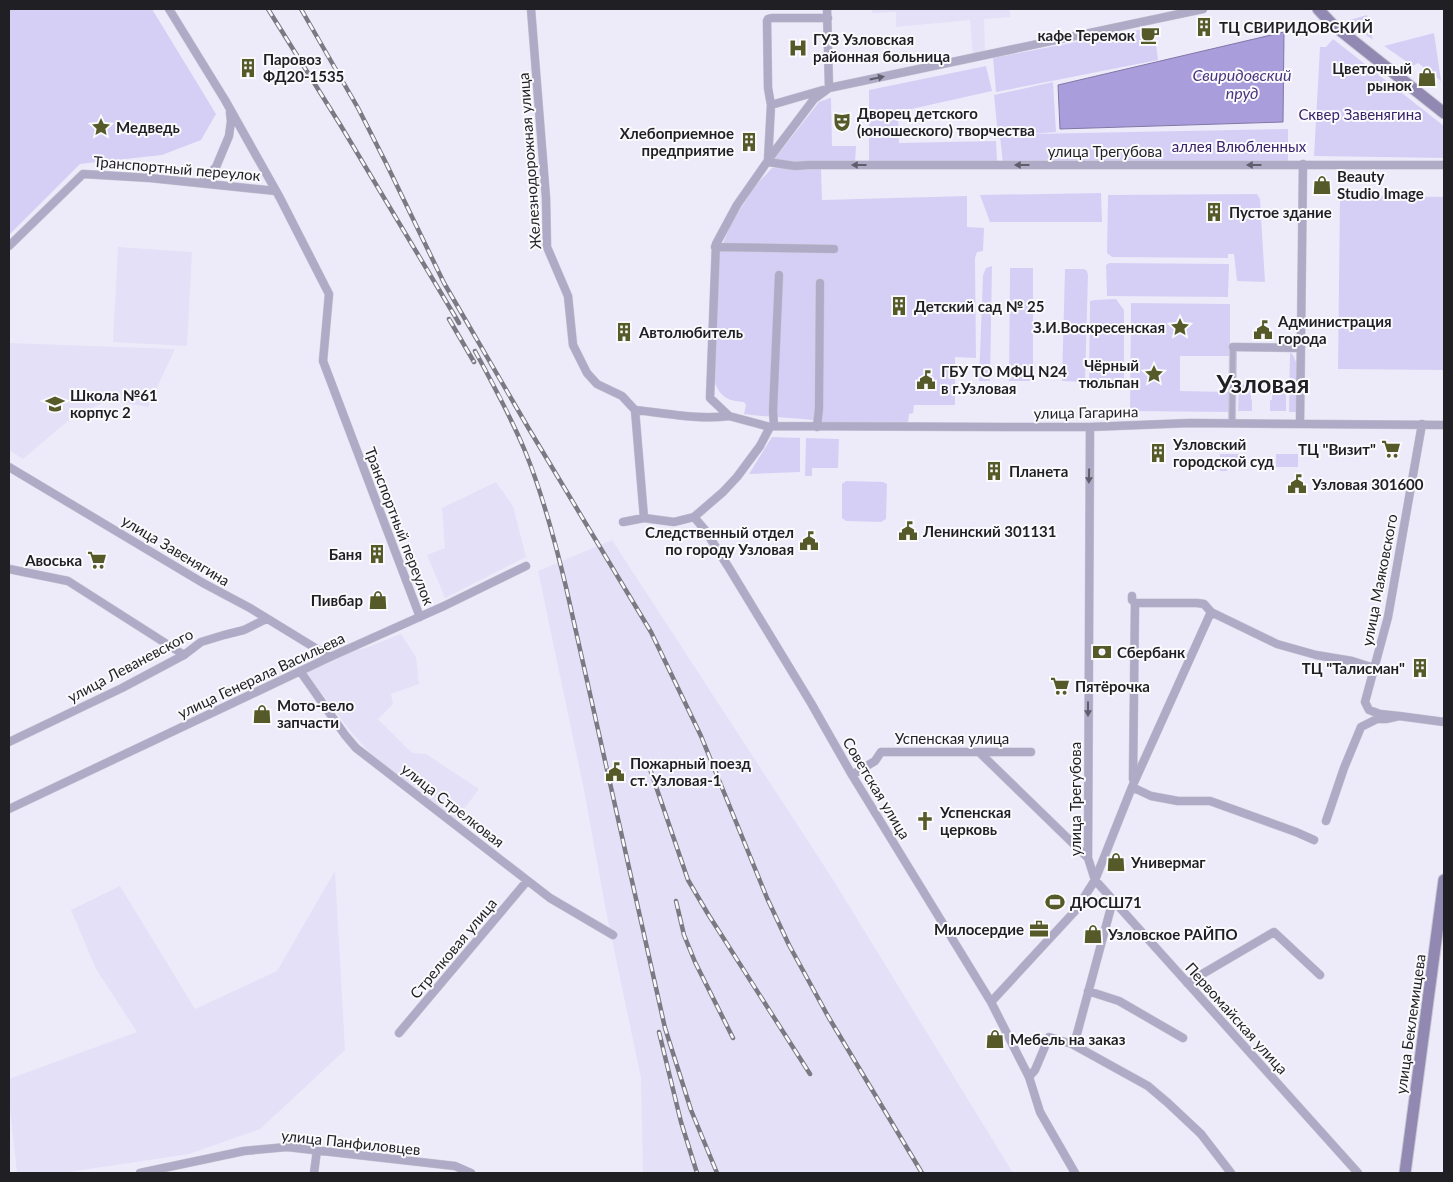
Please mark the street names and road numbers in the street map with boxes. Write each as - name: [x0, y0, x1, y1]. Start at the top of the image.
- street label: Железнодорожная улица: [514, 72, 544, 250]
- street label: улица Трегубова: [1048, 142, 1162, 160]
- street label: Транспортный переулок: [93, 152, 262, 184]
- street label: улица Гагарина: [1034, 402, 1138, 422]
- street label: Транспортный переулок: [362, 444, 439, 608]
- street label: улица Завенягина: [119, 511, 233, 589]
- street label: улица Маяковского: [1357, 512, 1401, 648]
- street label: улица Леваневского: [64, 624, 196, 706]
- street label: улица Генерала Васильева: [175, 628, 347, 722]
- street label: Успенская улица: [895, 729, 1009, 747]
- street label: Советская улица: [840, 734, 914, 842]
- street label: улица Трегубова: [1066, 742, 1084, 856]
- street label: улица Стрелковая: [398, 759, 508, 851]
- street label: Стрелковая улица: [406, 894, 500, 1002]
- street label: улица Беклемищева: [1391, 953, 1429, 1095]
- street label: Первомайская улица: [1182, 958, 1292, 1078]
- street label: улица Панфиловцев: [281, 1126, 421, 1158]

